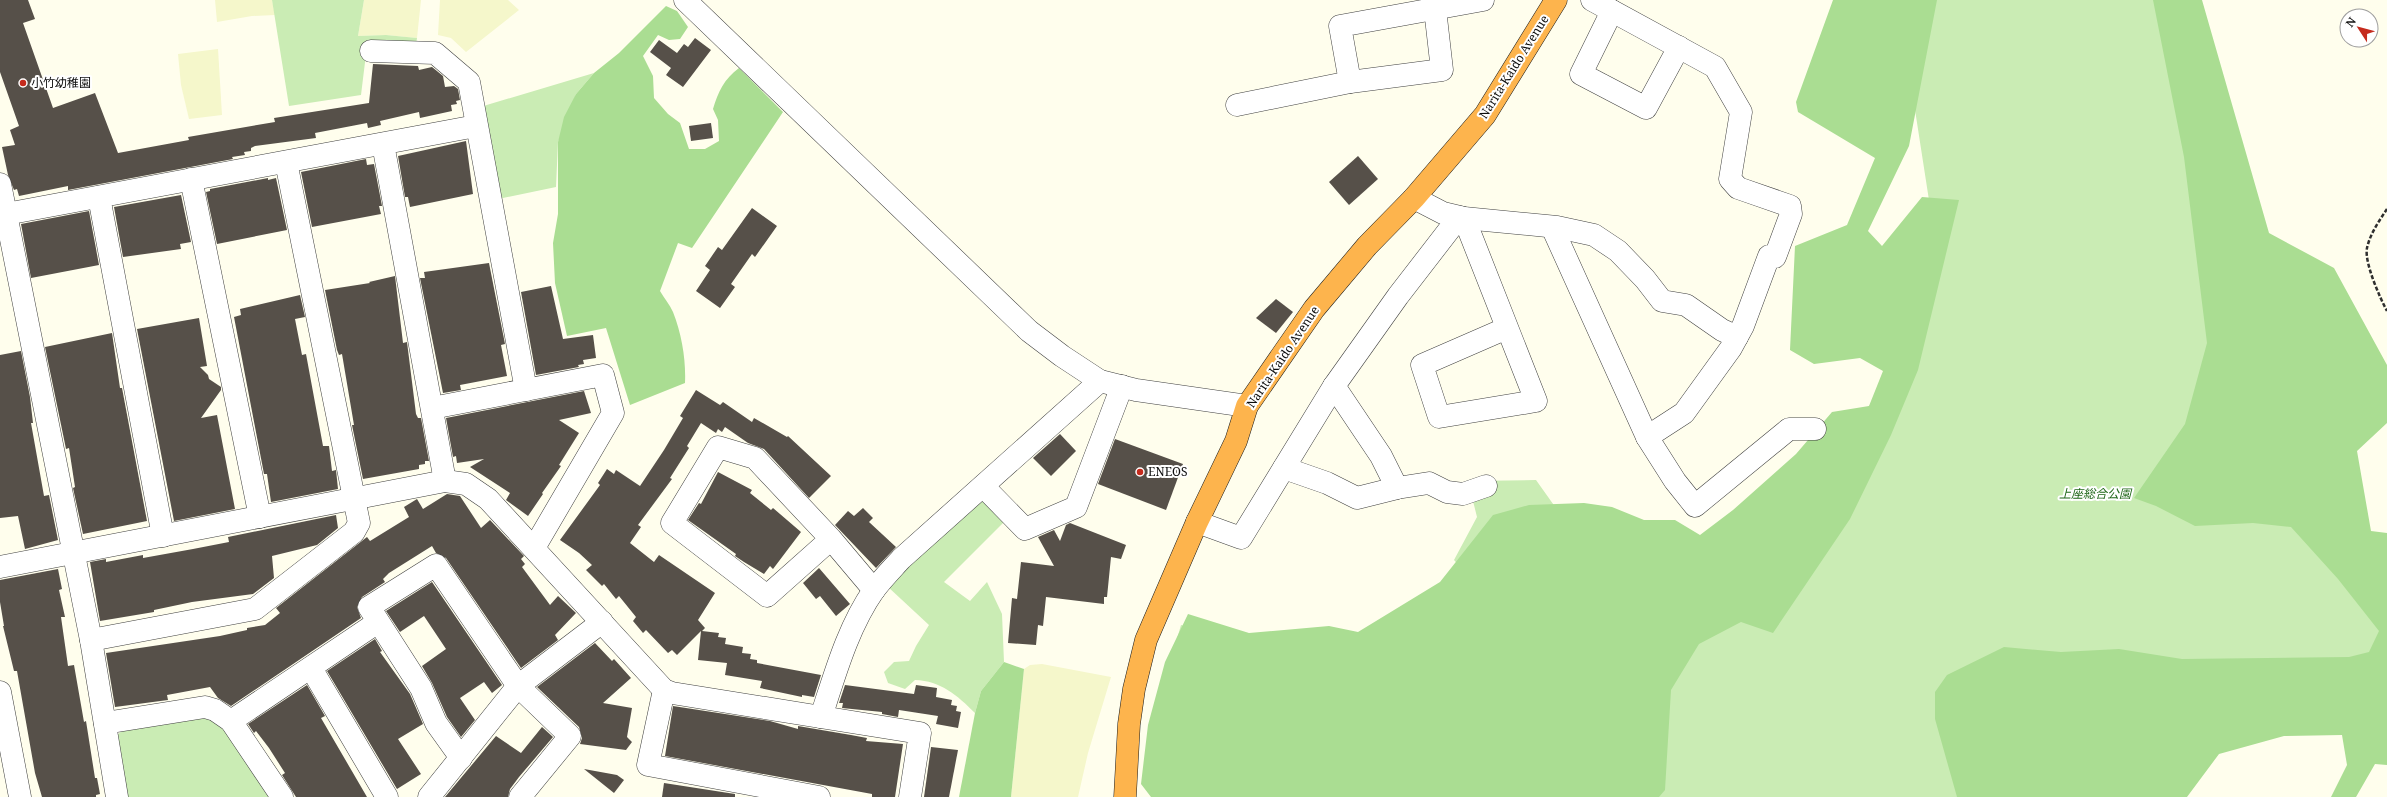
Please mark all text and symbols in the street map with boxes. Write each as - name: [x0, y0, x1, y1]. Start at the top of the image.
- north arrow: [2339, 8, 2379, 48]
- street label: Narita-Kaido Avenue: [1475, 12, 1552, 122]
- text: N: [2342, 14, 2359, 30]
- place label: 小竹幼稚園: [31, 74, 91, 91]
- marker: 小竹幼稚園: [18, 78, 28, 88]
- street label: Narita-Kaido Avenue: [1242, 302, 1323, 411]
- place label: ENEOS: [1148, 463, 1188, 480]
- marker: ENEOS: [1135, 467, 1145, 477]
- park label: 上座総合公園: [2059, 485, 2133, 502]

